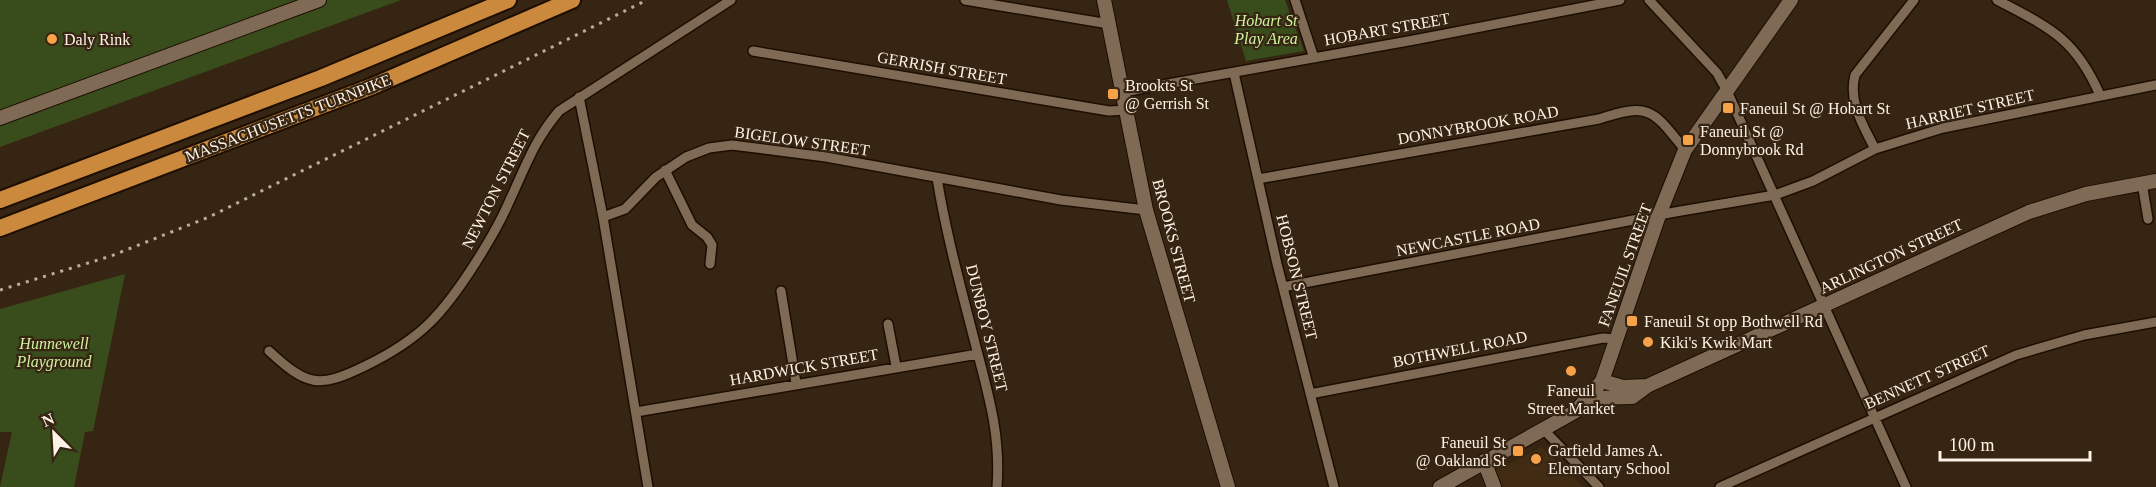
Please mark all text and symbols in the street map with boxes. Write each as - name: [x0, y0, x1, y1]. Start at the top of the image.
- street label: HOBART STREET: [1323, 10, 1451, 48]
- park label: Hobart St Play Area: [1233, 12, 1298, 48]
- place label: Daly Rink: [64, 31, 130, 49]
- marker: Daly Rink: [45, 32, 59, 46]
- street label: GERRISH STREET: [876, 48, 1008, 88]
- street label: MASSACHUSETTS TURNPIKE: [183, 71, 393, 165]
- place label: Brookts St @ Gerrish St: [1125, 77, 1210, 113]
- street label: HARRIET STREET: [1904, 86, 2036, 132]
- marker: Brookts St @ Gerrish St: [1106, 87, 1120, 101]
- place label: Faneuil St @ Hobart St: [1740, 100, 1890, 118]
- marker: Faneuil St @ Hobart St: [1721, 101, 1735, 115]
- street label: DONNYBROOK ROAD: [1396, 102, 1560, 148]
- street label: BIGELOW STREET: [733, 123, 871, 159]
- place label: Faneuil St @ Donnybrook Rd: [1700, 123, 1804, 159]
- street label: NEWTON STREET: [459, 126, 534, 252]
- marker: Faneuil St @ Donnybrook Rd: [1681, 133, 1695, 147]
- street label: BROOKS STREET: [1149, 177, 1199, 305]
- street label: FANEUIL STREET: [1595, 201, 1655, 329]
- street label: HOBSON STREET: [1273, 213, 1321, 342]
- street label: NEWCASTLE ROAD: [1395, 215, 1541, 259]
- street label: ARLINGTON STREET: [1817, 215, 1965, 297]
- street label: DUNBOY STREET: [963, 263, 1011, 394]
- place label: Faneuil St opp Bothwell Rd: [1644, 313, 1823, 331]
- marker: Faneuil St opp Bothwell Rd: [1625, 314, 1639, 328]
- street label: BOTHWELL ROAD: [1391, 328, 1529, 370]
- place label: Kiki's Kwik Mart: [1660, 334, 1773, 351]
- park label: Hunnewell Playground: [16, 335, 92, 371]
- marker: Kiki's Kwik Mart: [1641, 335, 1655, 349]
- street label: BENNETT STREET: [1862, 342, 1992, 412]
- street label: HARDWICK STREET: [728, 346, 880, 388]
- marker: Faneuil Street Market: [1564, 364, 1578, 378]
- place label: Faneuil Street Market: [1527, 382, 1615, 417]
- north arrow: [24, 403, 84, 463]
- text: N: [39, 409, 57, 430]
- scale bar: [1940, 424, 2090, 462]
- place label: Faneuil St @ Oakland St: [1416, 434, 1507, 470]
- text: 100 m: [1949, 435, 1995, 455]
- place label: Garfield James A. Elementary School: [1548, 442, 1671, 478]
- marker: Faneuil St @ Oakland St: [1511, 444, 1525, 458]
- marker: Garfield James A. Elementary School: [1529, 452, 1543, 466]

